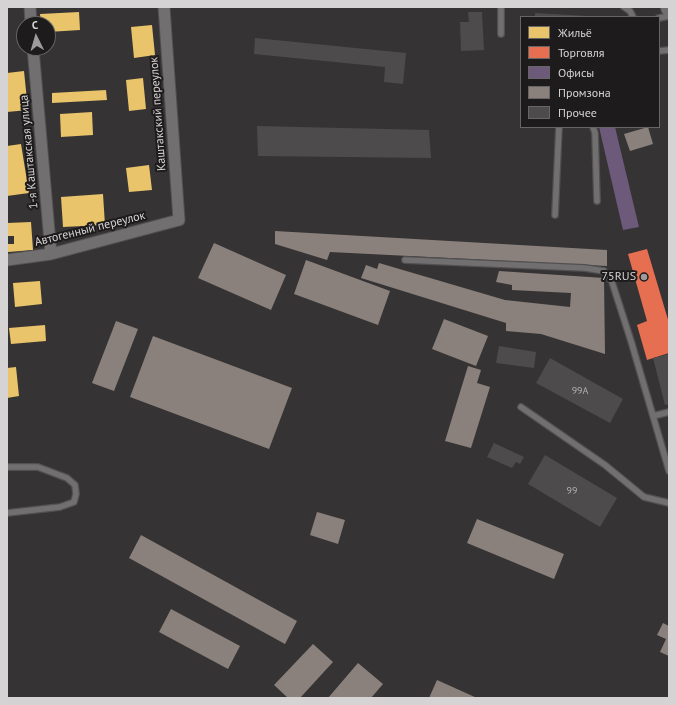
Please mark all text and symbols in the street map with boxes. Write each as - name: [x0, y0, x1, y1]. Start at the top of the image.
- north arrow: [16, 16, 56, 56]
- legend: [520, 16, 660, 128]
- text: С: [31, 18, 39, 32]
- text: Жильё: [558, 25, 592, 40]
- text: Торговля: [558, 45, 604, 60]
- street label: Каштакский переулок: [147, 56, 169, 172]
- text: Офисы: [558, 65, 594, 80]
- text: Промзона: [558, 85, 611, 100]
- street label: 1-я Каштакская улица: [17, 94, 41, 210]
- text: Прочее: [558, 105, 597, 120]
- street label: Автогенный переулок: [33, 208, 147, 250]
- place label: 75RUS: [602, 270, 636, 284]
- marker: 75RUS: [639, 272, 649, 282]
- house number: 99А: [572, 385, 588, 397]
- house number: 99: [567, 485, 577, 497]

